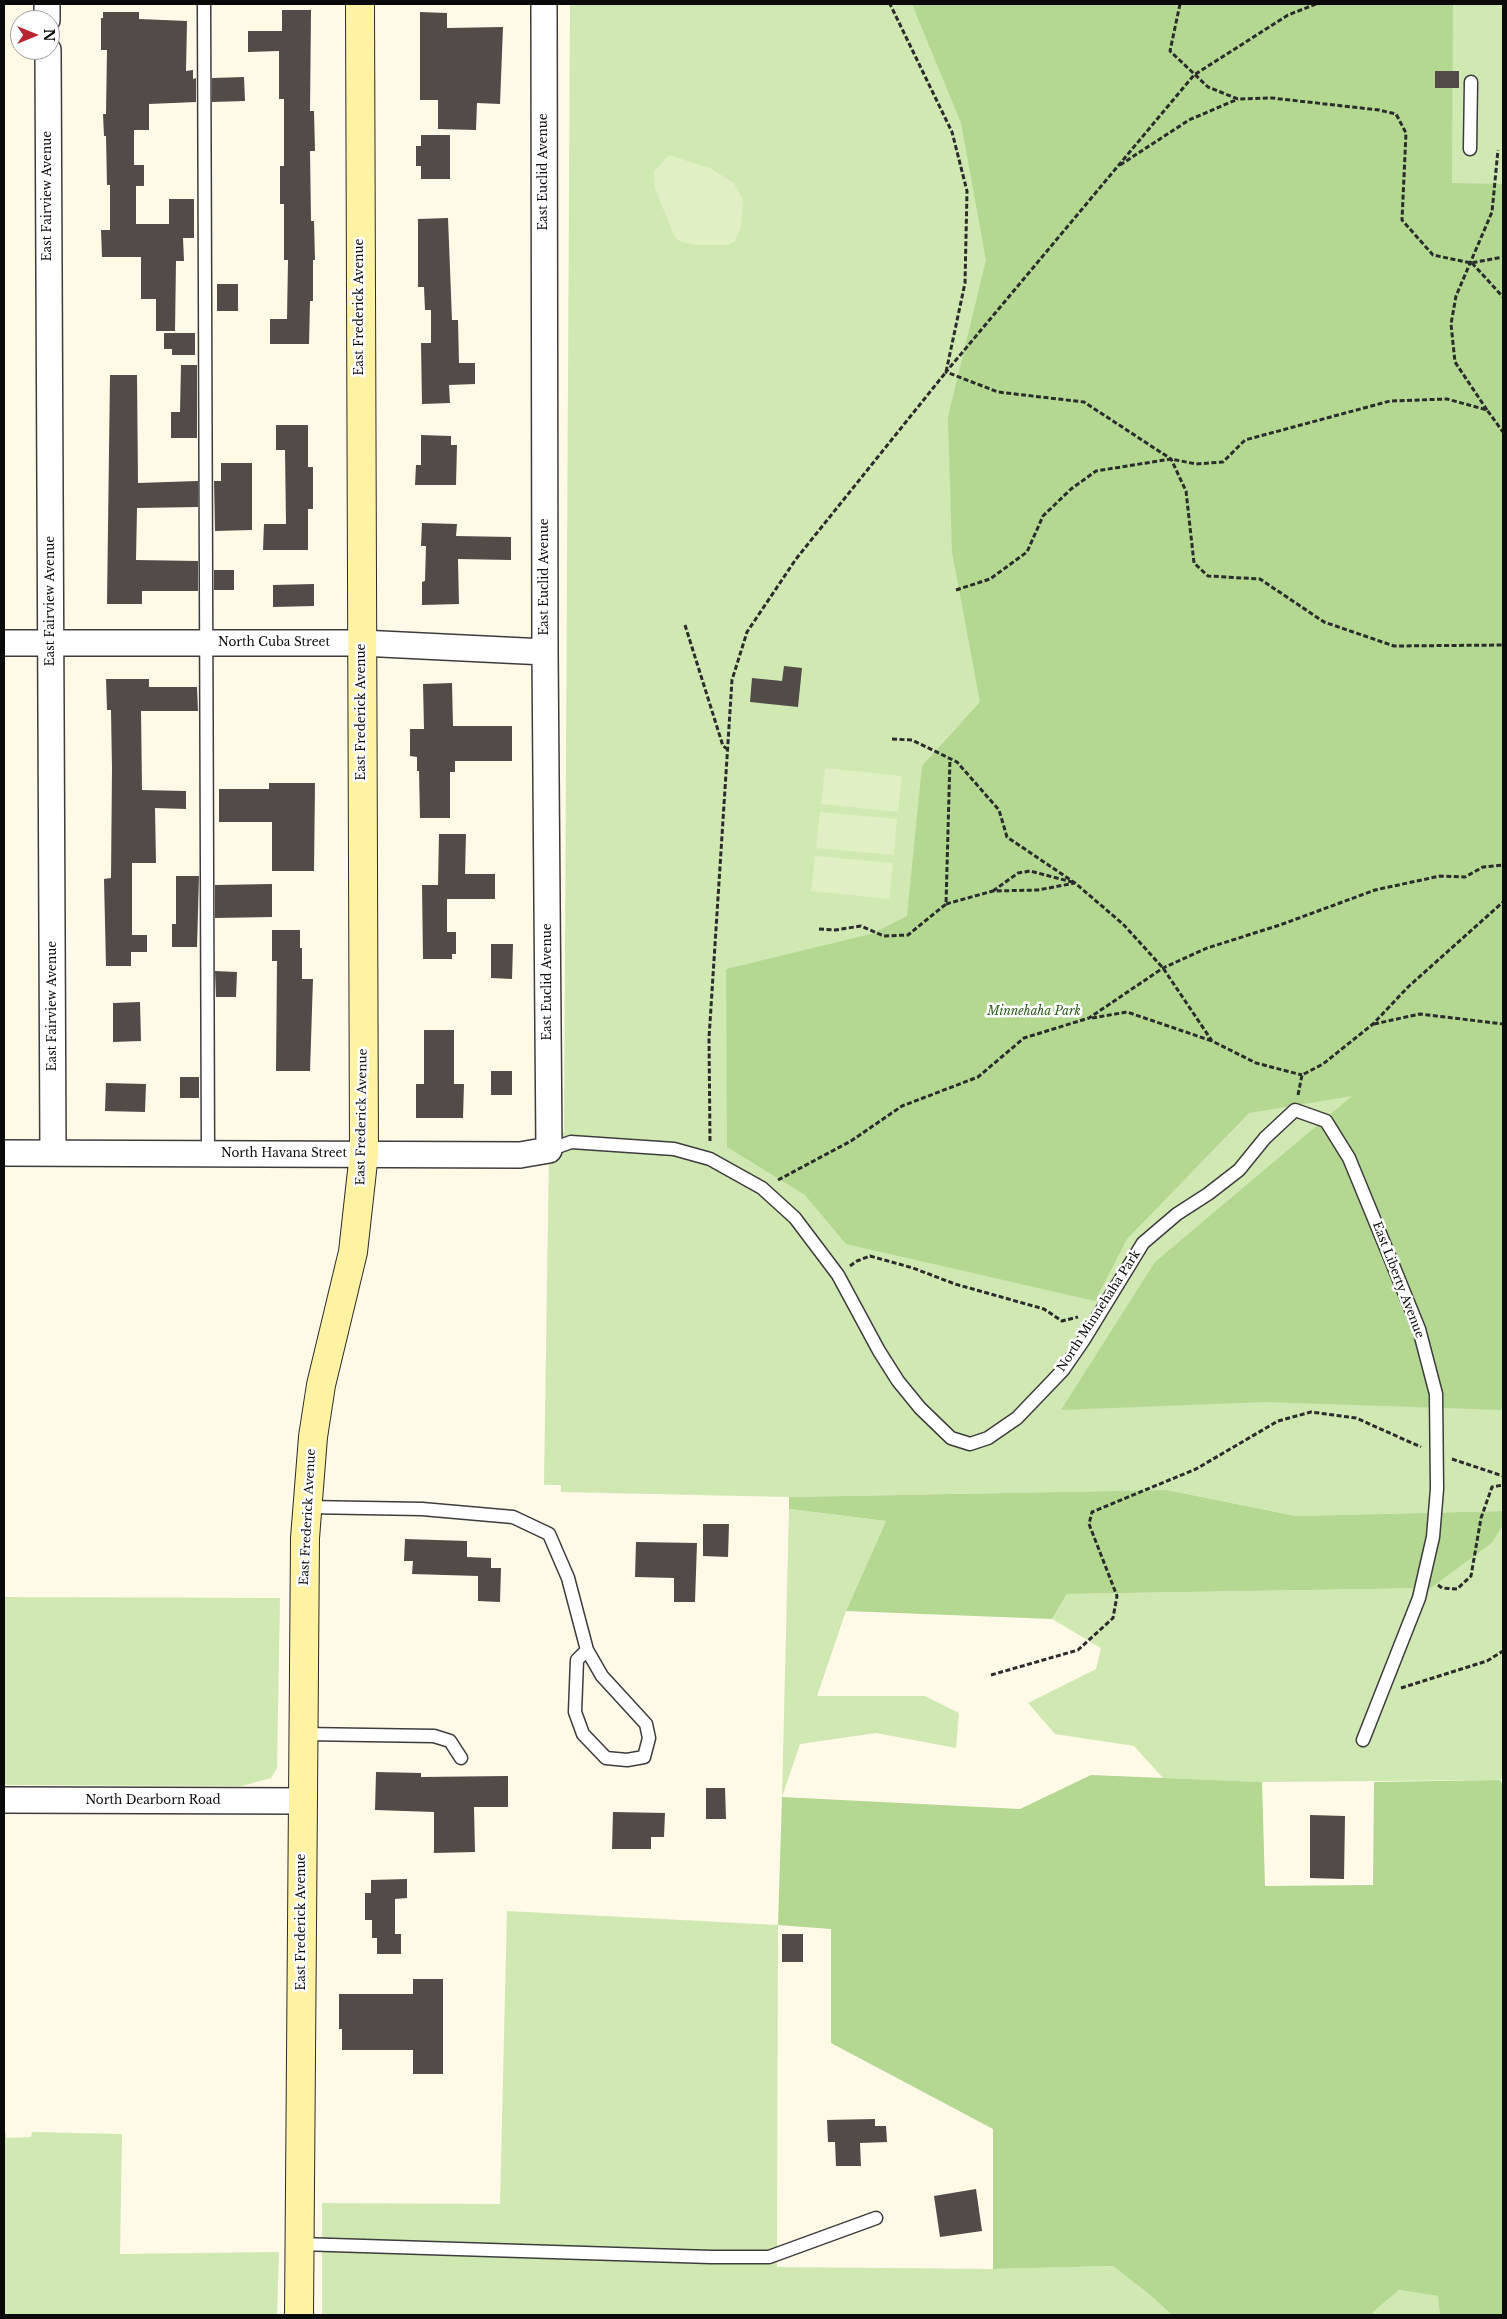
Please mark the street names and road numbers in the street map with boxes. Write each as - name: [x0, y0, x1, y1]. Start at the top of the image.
- street label: East Euclid Avenue: [537, 113, 551, 231]
- street label: East Fairview Avenue: [41, 131, 55, 261]
- street label: East Frederick Avenue: [353, 239, 367, 375]
- street label: East Euclid Avenue: [538, 518, 552, 636]
- street label: East Fairview Avenue: [44, 536, 58, 666]
- street label: North Cuba Street: [218, 636, 330, 650]
- street label: East Frederick Avenue: [355, 644, 369, 780]
- street label: East Euclid Avenue: [541, 923, 555, 1041]
- street label: East Fairview Avenue: [46, 941, 60, 1071]
- street label: East Frederick Avenue: [354, 1048, 370, 1186]
- street label: North Havana Street: [221, 1147, 347, 1161]
- street label: East Liberty Avenue: [1369, 1220, 1427, 1340]
- street label: North Minnehaha Park: [1054, 1248, 1144, 1374]
- street label: East Frederick Avenue: [297, 1448, 319, 1586]
- street label: North Dearborn Road: [85, 1794, 221, 1808]
- street label: East Frederick Avenue: [295, 1854, 309, 1990]

